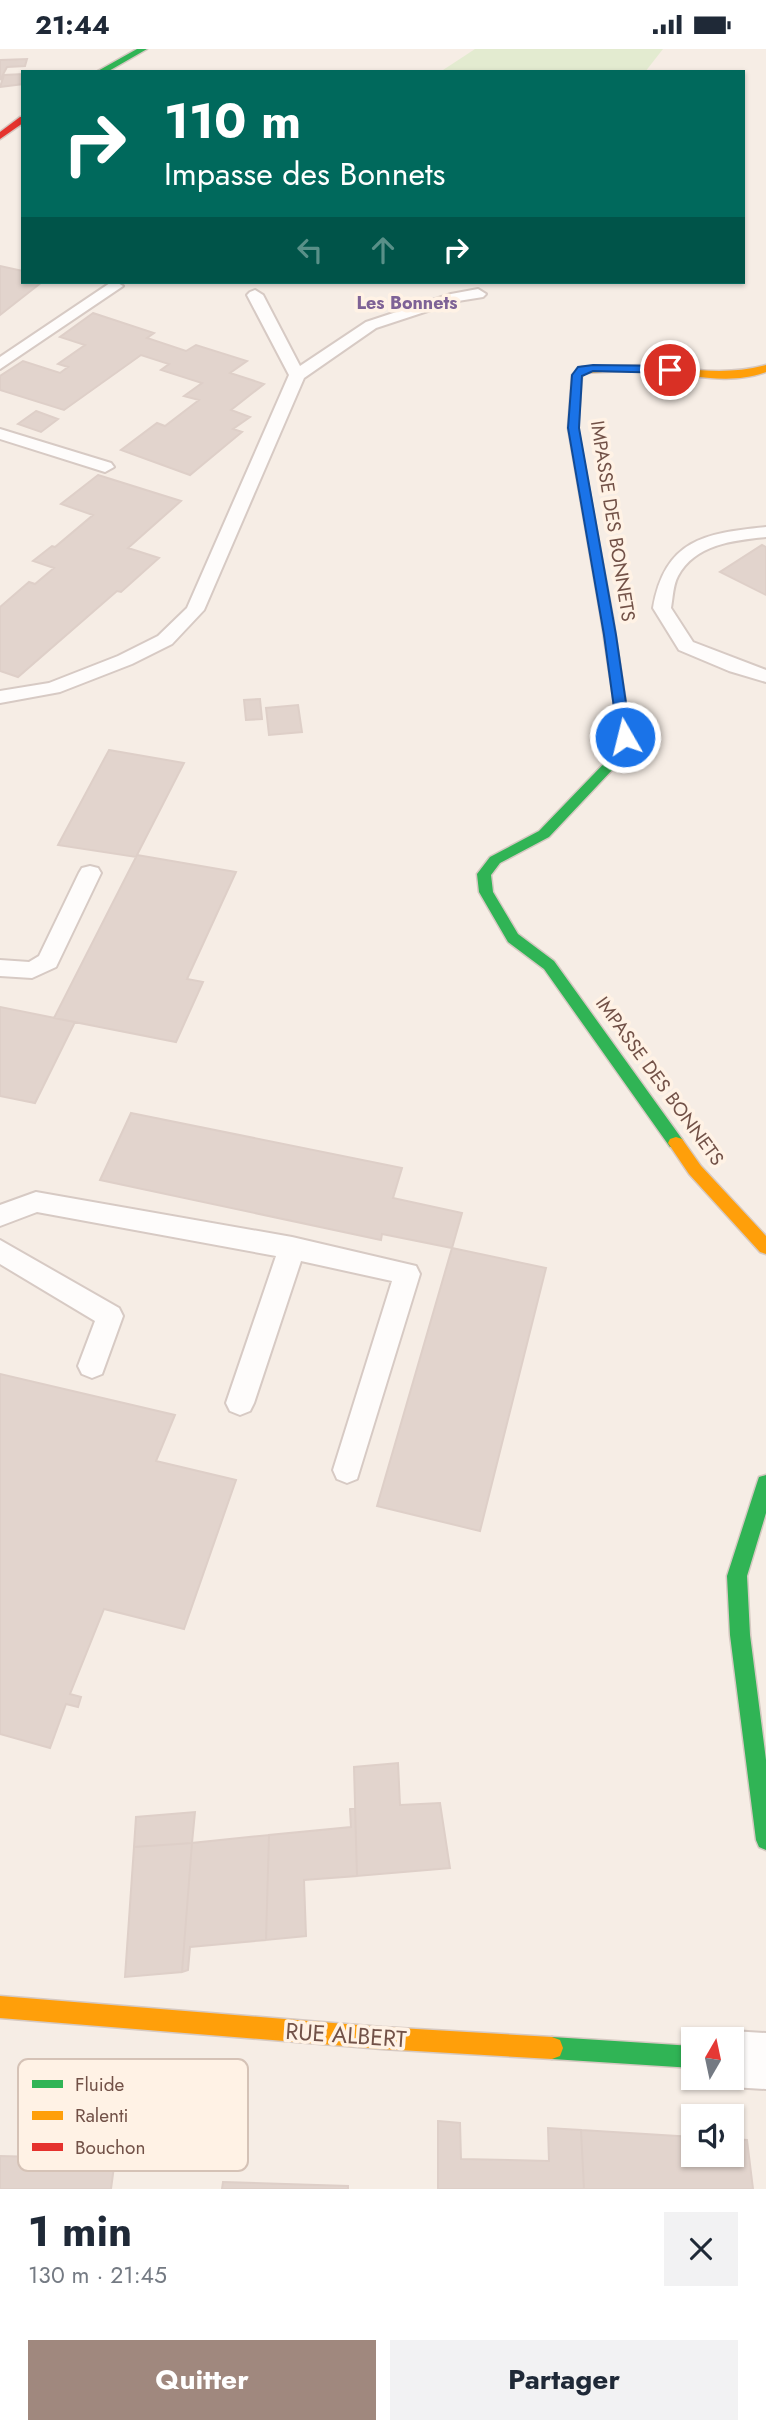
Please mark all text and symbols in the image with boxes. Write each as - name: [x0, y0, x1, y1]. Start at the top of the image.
- text: 21:44: [35, 6, 110, 44]
- text: 110 m: [164, 86, 301, 156]
- icon: right: [49, 98, 140, 189]
- text: Impasse des Bonnets: [164, 151, 446, 197]
- icon: left: [291, 231, 329, 269]
- icon: ahead: [364, 231, 402, 269]
- icon: right: [437, 231, 475, 269]
- district label: Les Bonnets: [357, 290, 457, 316]
- pin: [640, 340, 700, 400]
- icon: arrive: [651, 351, 689, 389]
- street label: IMPASSE DES BONNETS: [584, 419, 642, 623]
- position arrow: [588, 700, 662, 774]
- street label: IMPASSE DES BONNETS: [589, 991, 731, 1171]
- street label: RUE ALBERT: [284, 2014, 408, 2056]
- north arrow: [681, 2027, 744, 2089]
- map controls: [681, 2027, 744, 2167]
- legend: [18, 2059, 248, 2171]
- text: Fluide: [75, 2071, 125, 2098]
- text: Ralenti: [75, 2102, 128, 2129]
- button: sound: [681, 2104, 744, 2167]
- text: Bouchon: [75, 2134, 145, 2161]
- text: 1 min: [28, 2201, 132, 2262]
- button: close: [664, 2212, 738, 2286]
- text: 130 m · 21:45: [28, 2258, 167, 2292]
- button: Quitter: [28, 2340, 376, 2420]
- button: Partager: [390, 2340, 738, 2420]

